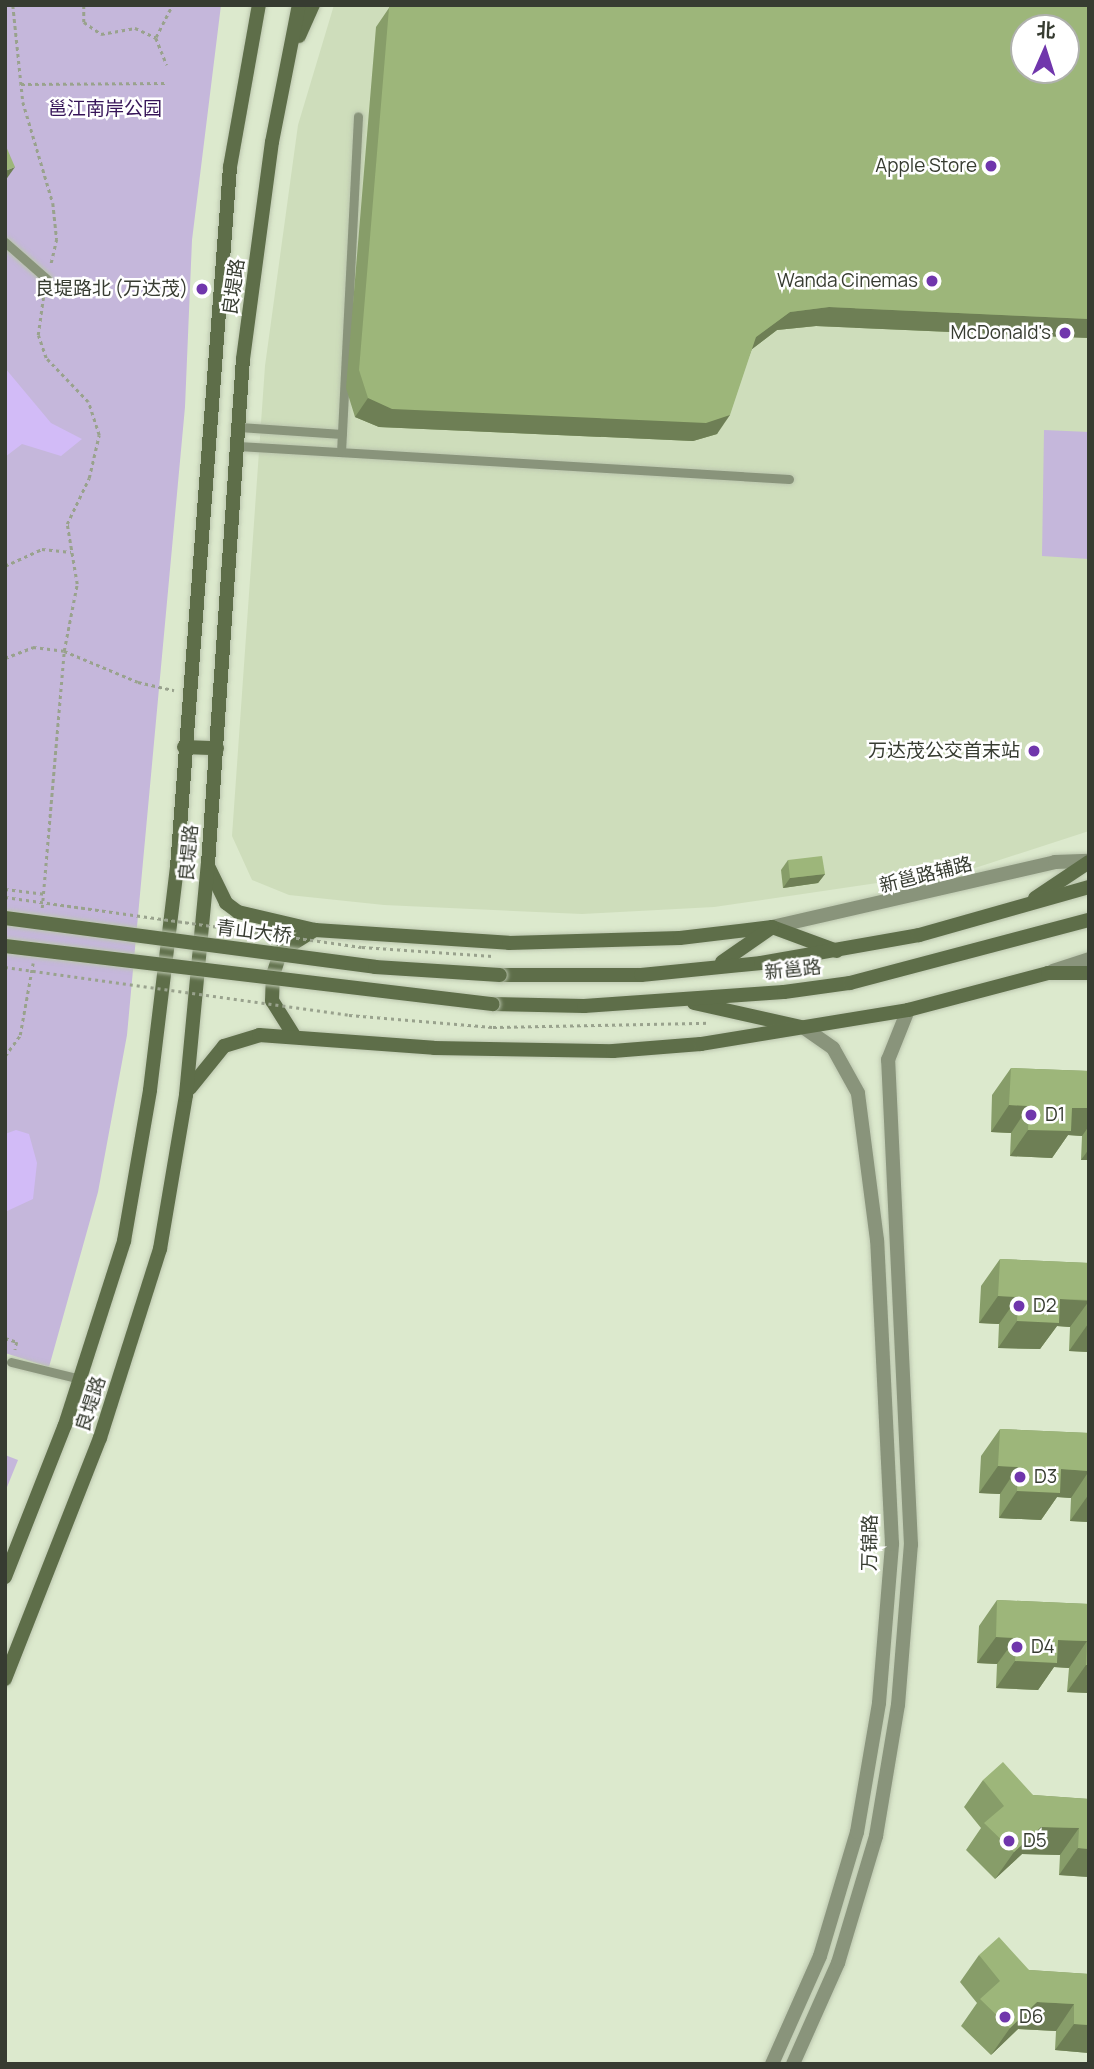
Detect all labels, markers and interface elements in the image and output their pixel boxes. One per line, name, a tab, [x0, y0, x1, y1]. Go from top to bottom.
north arrow	[1010, 14, 1080, 84]
text: 北	[1036, 17, 1056, 44]
park label: 邕江南岸公园	[48, 98, 162, 120]
place label: Apple Store	[875, 155, 977, 177]
marker: Apple Store	[983, 158, 999, 174]
street label: 良堤路	[219, 257, 249, 317]
place label: Wanda Cinemas	[777, 270, 918, 292]
marker: Wanda Cinemas	[924, 273, 940, 289]
place label: 良堤路北 (万达茂)	[35, 278, 188, 300]
marker: 良堤路北 (万达茂)	[194, 281, 210, 297]
place label: McDonald's	[950, 322, 1051, 344]
marker: McDonald's	[1057, 325, 1073, 341]
place label: 万达茂公交首末站	[868, 740, 1020, 762]
marker: 万达茂公交首末站	[1026, 743, 1042, 759]
street label: 良堤路	[175, 824, 203, 882]
street label: 新邕路辅路	[877, 852, 975, 898]
street label: 青山大桥	[215, 916, 293, 948]
street label: 新邕路	[763, 956, 823, 984]
place label: D1	[1045, 1104, 1065, 1126]
marker: D1	[1023, 1107, 1039, 1123]
place label: D2	[1033, 1295, 1057, 1317]
marker: D2	[1011, 1298, 1027, 1314]
street label: 良堤路	[71, 1373, 111, 1435]
place label: D3	[1034, 1466, 1057, 1488]
marker: D3	[1012, 1469, 1028, 1485]
street label: 万锦路	[858, 1514, 882, 1572]
place label: D4	[1031, 1636, 1055, 1658]
marker: D4	[1009, 1639, 1025, 1655]
place label: D5	[1023, 1830, 1047, 1852]
marker: D5	[1001, 1833, 1017, 1849]
place label: D6	[1019, 2006, 1044, 2028]
marker: D6	[997, 2009, 1013, 2025]

